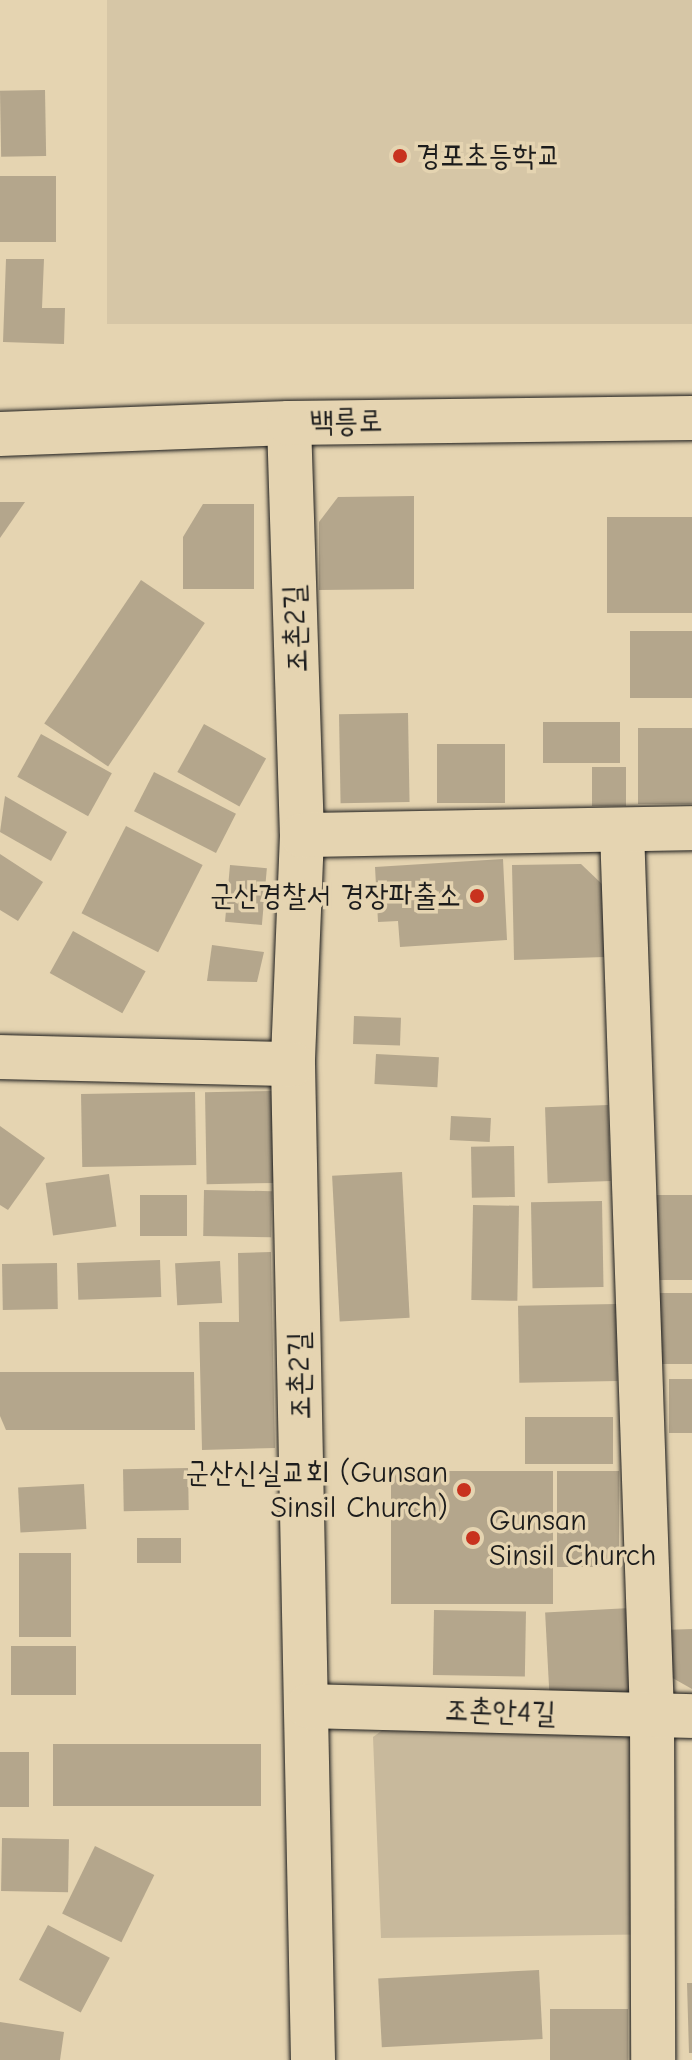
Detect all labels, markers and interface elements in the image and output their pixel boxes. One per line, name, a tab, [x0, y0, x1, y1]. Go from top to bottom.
place label: 경포초등학교	[416, 138, 561, 174]
marker: 경포초등학교	[391, 147, 409, 165]
street label: 백릉로	[309, 403, 383, 441]
street label: 조촌2길	[276, 584, 316, 674]
place label: 군산경찰서 경장파출소	[210, 878, 461, 914]
marker: 군산경찰서 경장파출소	[468, 887, 486, 905]
street label: 조촌2길	[281, 1332, 319, 1420]
place label: 군산신실교회 (Gunsan Sinsil Church)	[185, 1455, 448, 1526]
marker: 군산신실교회 (Gunsan Sinsil Church)	[455, 1481, 473, 1499]
place label: Gunsan Sinsil Church	[489, 1503, 656, 1574]
marker: Gunsan Sinsil Church	[464, 1529, 482, 1547]
street label: 조촌안4길	[444, 1692, 556, 1732]

